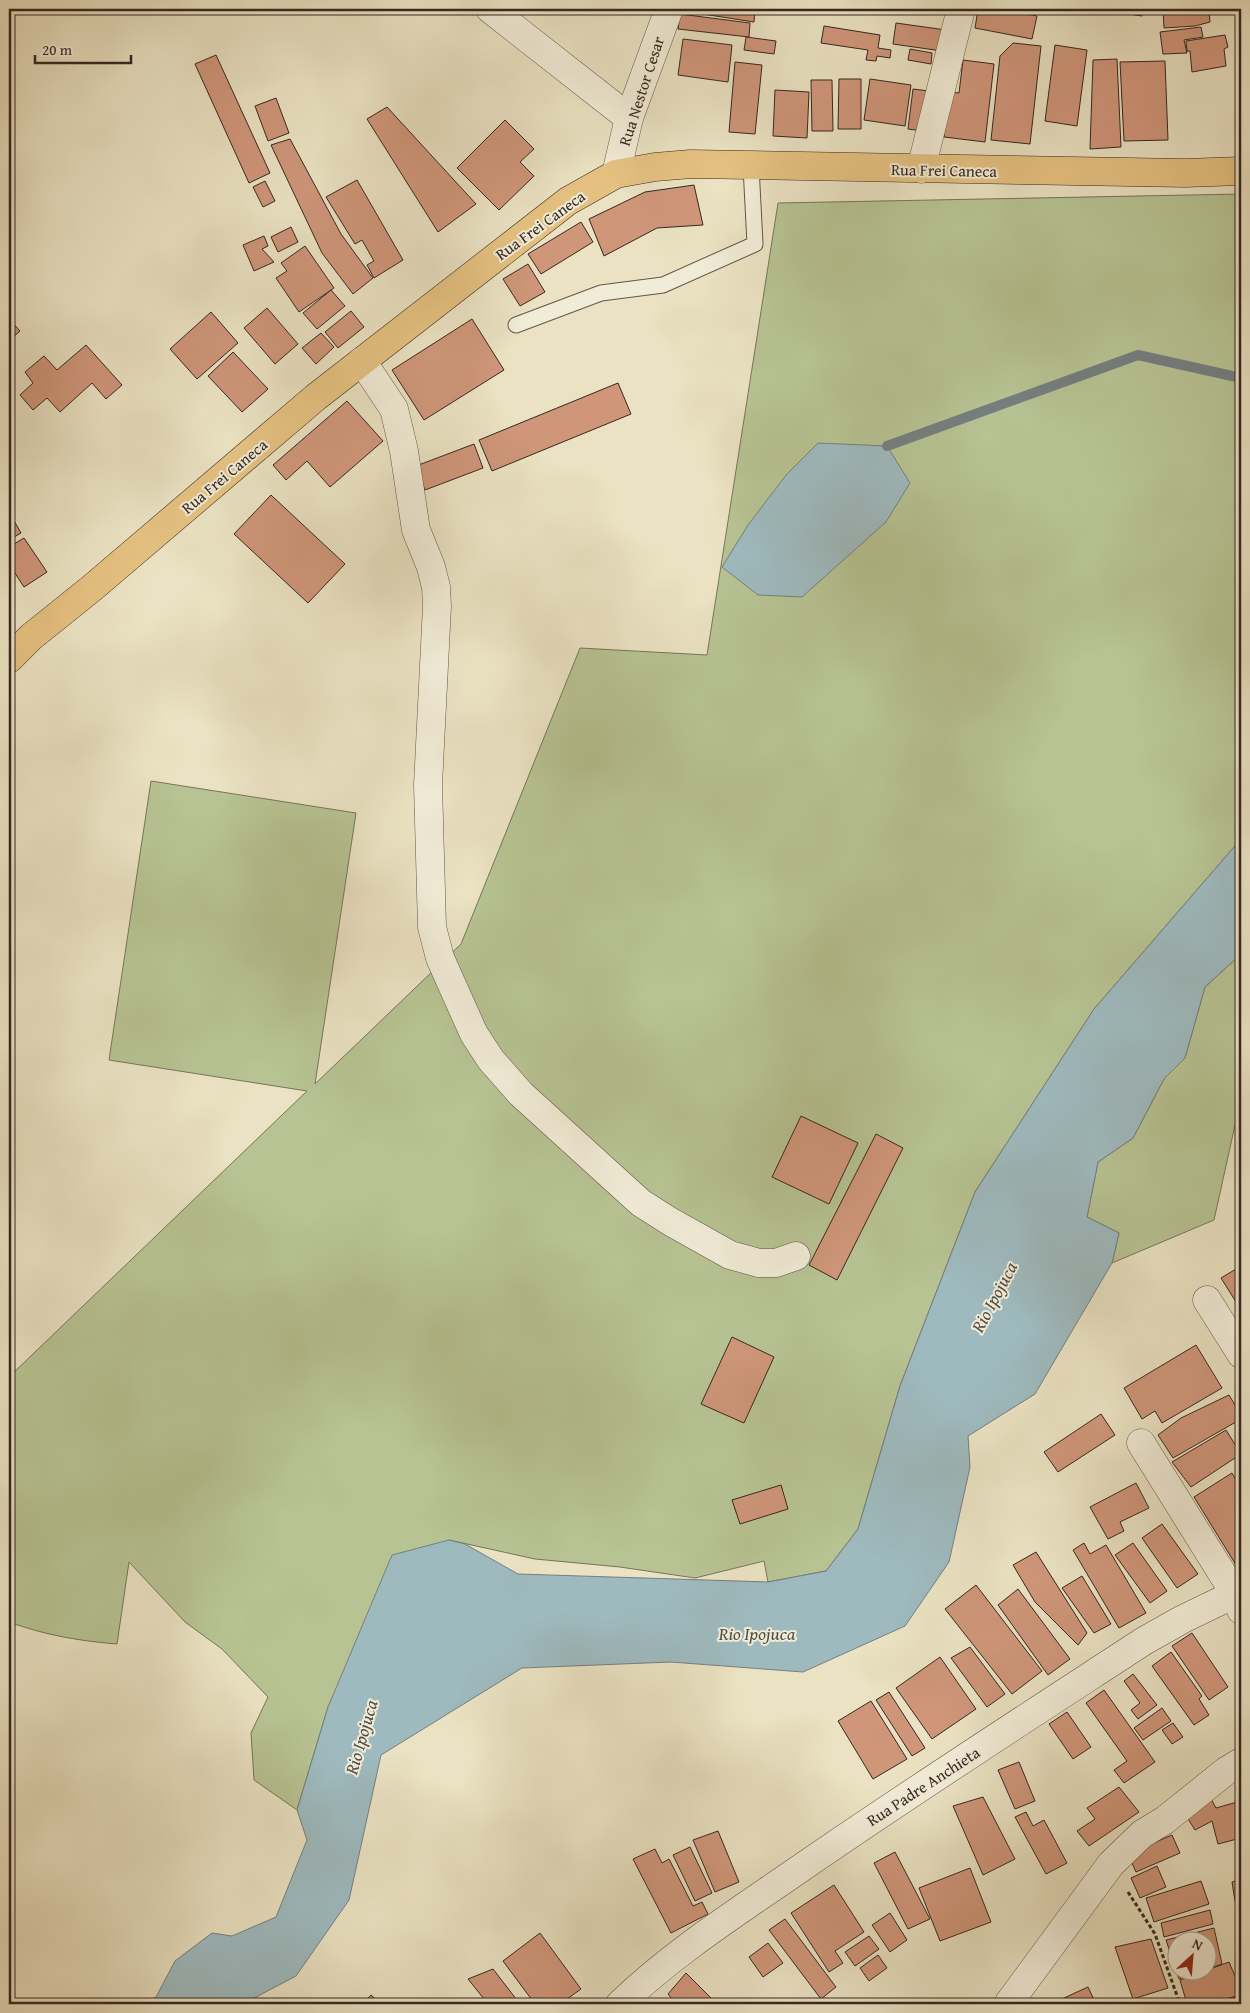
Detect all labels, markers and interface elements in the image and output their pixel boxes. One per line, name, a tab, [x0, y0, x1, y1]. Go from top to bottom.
scale bar	[35, 32, 131, 64]
street label: Rua Nestor Cesar	[612, 33, 670, 149]
text: 20 m	[42, 39, 73, 60]
street label: Rua Frei Caneca	[891, 157, 998, 183]
street label: Rua Frei Caneca	[490, 184, 590, 266]
street label: Rua Frei Caneca	[176, 432, 273, 519]
water label: Rio Ipojuca	[964, 1256, 1024, 1338]
water label: Rio Ipojuca	[718, 1620, 796, 1647]
water label: Rio Ipojuca	[337, 1696, 385, 1778]
street label: Rua Padre Anchieta	[862, 1740, 985, 1832]
north arrow	[1168, 1930, 1218, 1980]
text: N	[1189, 1933, 1207, 1956]

